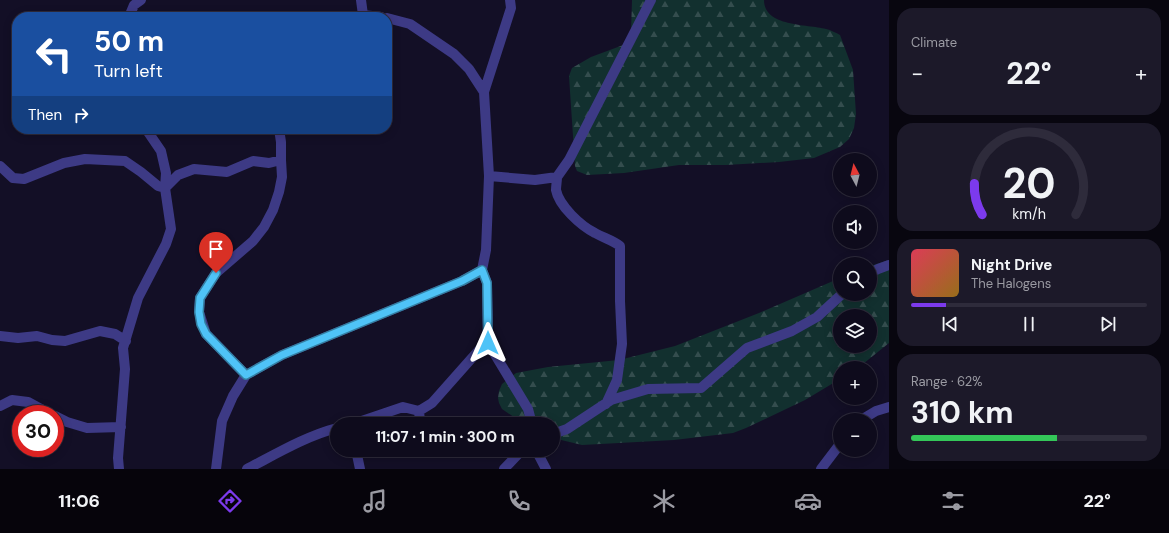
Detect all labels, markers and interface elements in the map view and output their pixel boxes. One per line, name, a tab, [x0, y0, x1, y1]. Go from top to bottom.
text: 50 m	[94, 23, 164, 60]
icon: left	[28, 28, 80, 80]
text: Climate	[911, 34, 957, 51]
text: 22°	[1006, 54, 1052, 93]
text: Turn left	[94, 59, 163, 83]
text: −	[911, 59, 923, 88]
text: +	[1135, 59, 1147, 88]
icon: right	[70, 104, 92, 126]
text: Then	[28, 105, 62, 125]
north arrow	[833, 153, 877, 197]
map controls	[833, 153, 877, 457]
text: 20	[1002, 157, 1056, 211]
text: km/h	[1012, 204, 1046, 222]
button: sound	[833, 205, 877, 249]
pin	[199, 232, 233, 273]
icon: arrive	[205, 238, 227, 260]
text: Night Drive	[971, 255, 1052, 275]
button: search	[833, 257, 877, 301]
text: The Halogens	[971, 275, 1051, 292]
button: layers	[833, 309, 877, 353]
icon: previous	[939, 313, 961, 335]
icon: pause	[1018, 313, 1040, 335]
icon: next	[1097, 313, 1119, 335]
position arrow	[467, 322, 509, 364]
button: +	[833, 361, 877, 405]
text: Range · 62%	[911, 373, 982, 390]
text: 310 km	[911, 393, 1014, 432]
speed limit sign: 30	[12, 405, 64, 457]
button: −	[833, 413, 877, 457]
text: 11:07 · 1 min · 300 m	[375, 427, 515, 447]
icon: directions	[216, 487, 244, 515]
icon: music	[361, 487, 389, 515]
icon: phone	[505, 487, 533, 515]
icon: climate	[650, 487, 678, 515]
icon: car	[794, 487, 822, 515]
icon: filters	[939, 487, 967, 515]
text: 11:06	[58, 489, 100, 513]
text: 22°	[1083, 489, 1111, 513]

